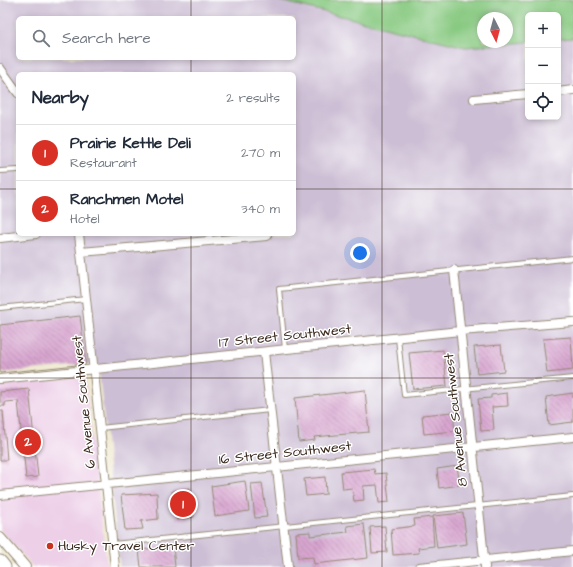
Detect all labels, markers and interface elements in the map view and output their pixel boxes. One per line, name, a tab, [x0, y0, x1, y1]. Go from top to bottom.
north arrow	[477, 12, 513, 48]
map controls	[525, 12, 561, 120]
button: +	[525, 12, 561, 48]
search box	[16, 16, 296, 60]
icon: search	[30, 27, 52, 49]
text: Search here	[62, 28, 151, 49]
button: −	[525, 48, 561, 84]
button: locate	[525, 84, 561, 120]
text: Nearby	[32, 86, 89, 110]
text: 2 results	[226, 89, 280, 107]
text: Prairie Kettle Deli	[70, 133, 191, 154]
text: 1	[44, 144, 46, 162]
text: 270 m	[241, 144, 280, 162]
text: Restaurant	[70, 154, 137, 172]
text: Ranchmen Motel	[70, 189, 183, 210]
text: 2	[41, 200, 49, 218]
text: 340 m	[241, 200, 280, 218]
text: Hotel	[70, 210, 100, 228]
your location	[350, 243, 370, 263]
street label: 17 Street Southwest	[218, 319, 352, 353]
street label: 6 Avenue Southwest	[67, 334, 101, 469]
street label: 8 Avenue Southwest	[439, 352, 473, 488]
pin: 2	[15, 427, 41, 457]
street label: 16 Street Southwest	[218, 436, 353, 470]
pin: 1	[170, 489, 196, 519]
place label: Husky Travel Center	[58, 536, 194, 556]
marker: Husky Travel Center	[45, 541, 55, 551]

